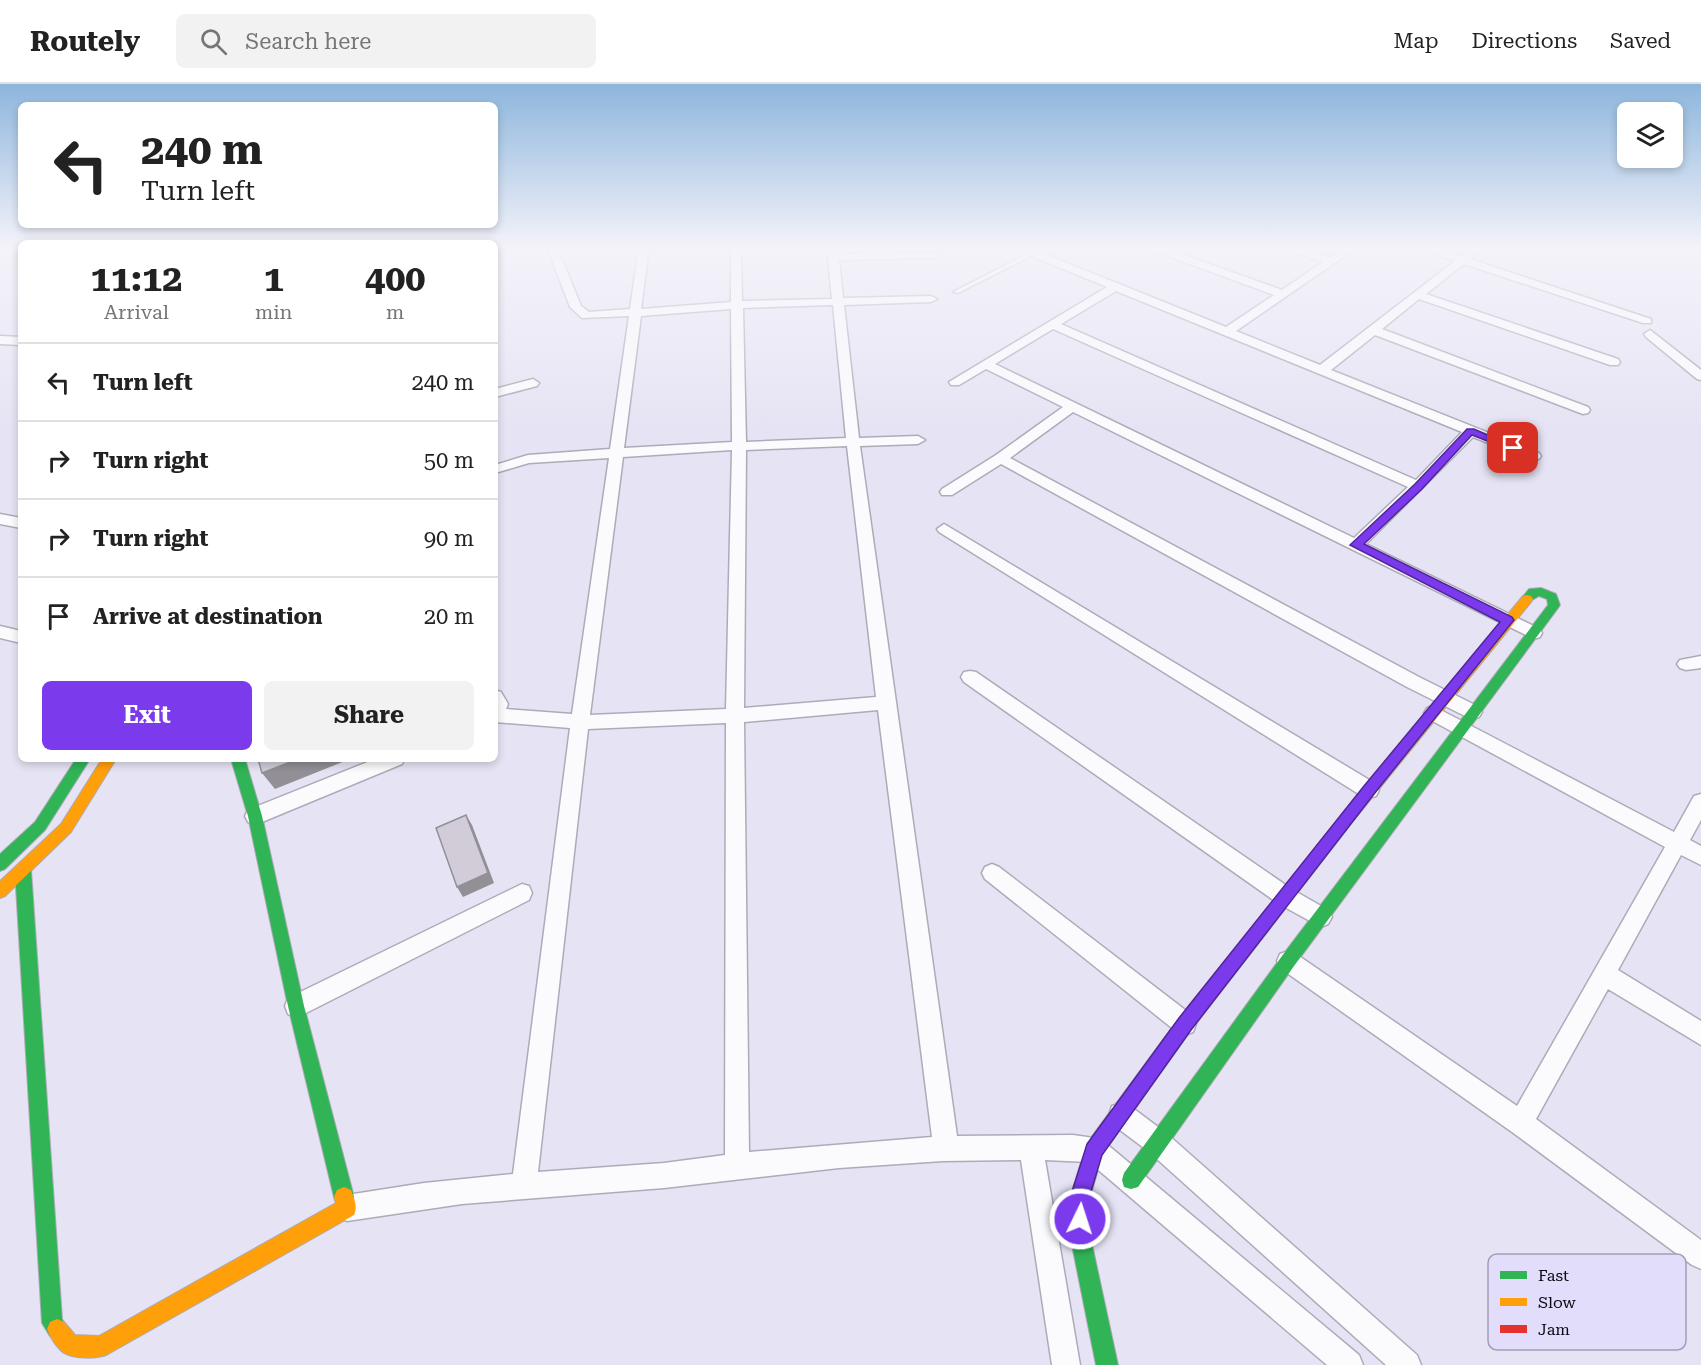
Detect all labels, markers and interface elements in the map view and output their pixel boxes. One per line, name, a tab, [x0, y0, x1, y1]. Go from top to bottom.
search box	[176, 14, 596, 68]
text: Routely	[30, 25, 140, 58]
icon: search	[197, 25, 230, 58]
text: Search here	[245, 29, 371, 54]
text: Map	[1394, 29, 1438, 53]
text: Directions	[1471, 29, 1577, 53]
text: Saved	[1610, 29, 1671, 53]
map controls	[1617, 102, 1683, 168]
button: layers	[1617, 102, 1683, 168]
text: 240 m	[141, 125, 263, 174]
icon: left	[42, 126, 120, 204]
text: Turn left	[141, 175, 255, 207]
text: 11:12	[91, 258, 182, 300]
text: 1	[264, 258, 284, 300]
text: 400	[365, 258, 425, 300]
text: Arrival	[104, 300, 169, 324]
text: min	[255, 300, 292, 324]
text: m	[386, 300, 404, 324]
icon: left	[42, 366, 75, 399]
text: Turn left	[93, 370, 193, 395]
text: 240 m	[411, 370, 474, 395]
pin	[1487, 422, 1538, 473]
icon: arrive	[1496, 431, 1529, 464]
icon: right	[42, 444, 75, 477]
text: Turn right	[93, 448, 208, 473]
text: 50 m	[424, 448, 474, 473]
icon: right	[42, 522, 75, 555]
text: Turn right	[93, 526, 208, 551]
text: 90 m	[424, 526, 474, 551]
icon: arrive	[42, 600, 75, 633]
text: Arrive at destination	[93, 604, 322, 629]
text: 20 m	[424, 604, 474, 629]
button: Exit	[42, 681, 252, 750]
button: Share	[264, 681, 474, 750]
position arrow	[1048, 1187, 1112, 1251]
legend	[1488, 1254, 1686, 1350]
text: Fast	[1538, 1266, 1569, 1285]
text: Slow	[1538, 1293, 1576, 1312]
text: Jam	[1538, 1320, 1570, 1339]

